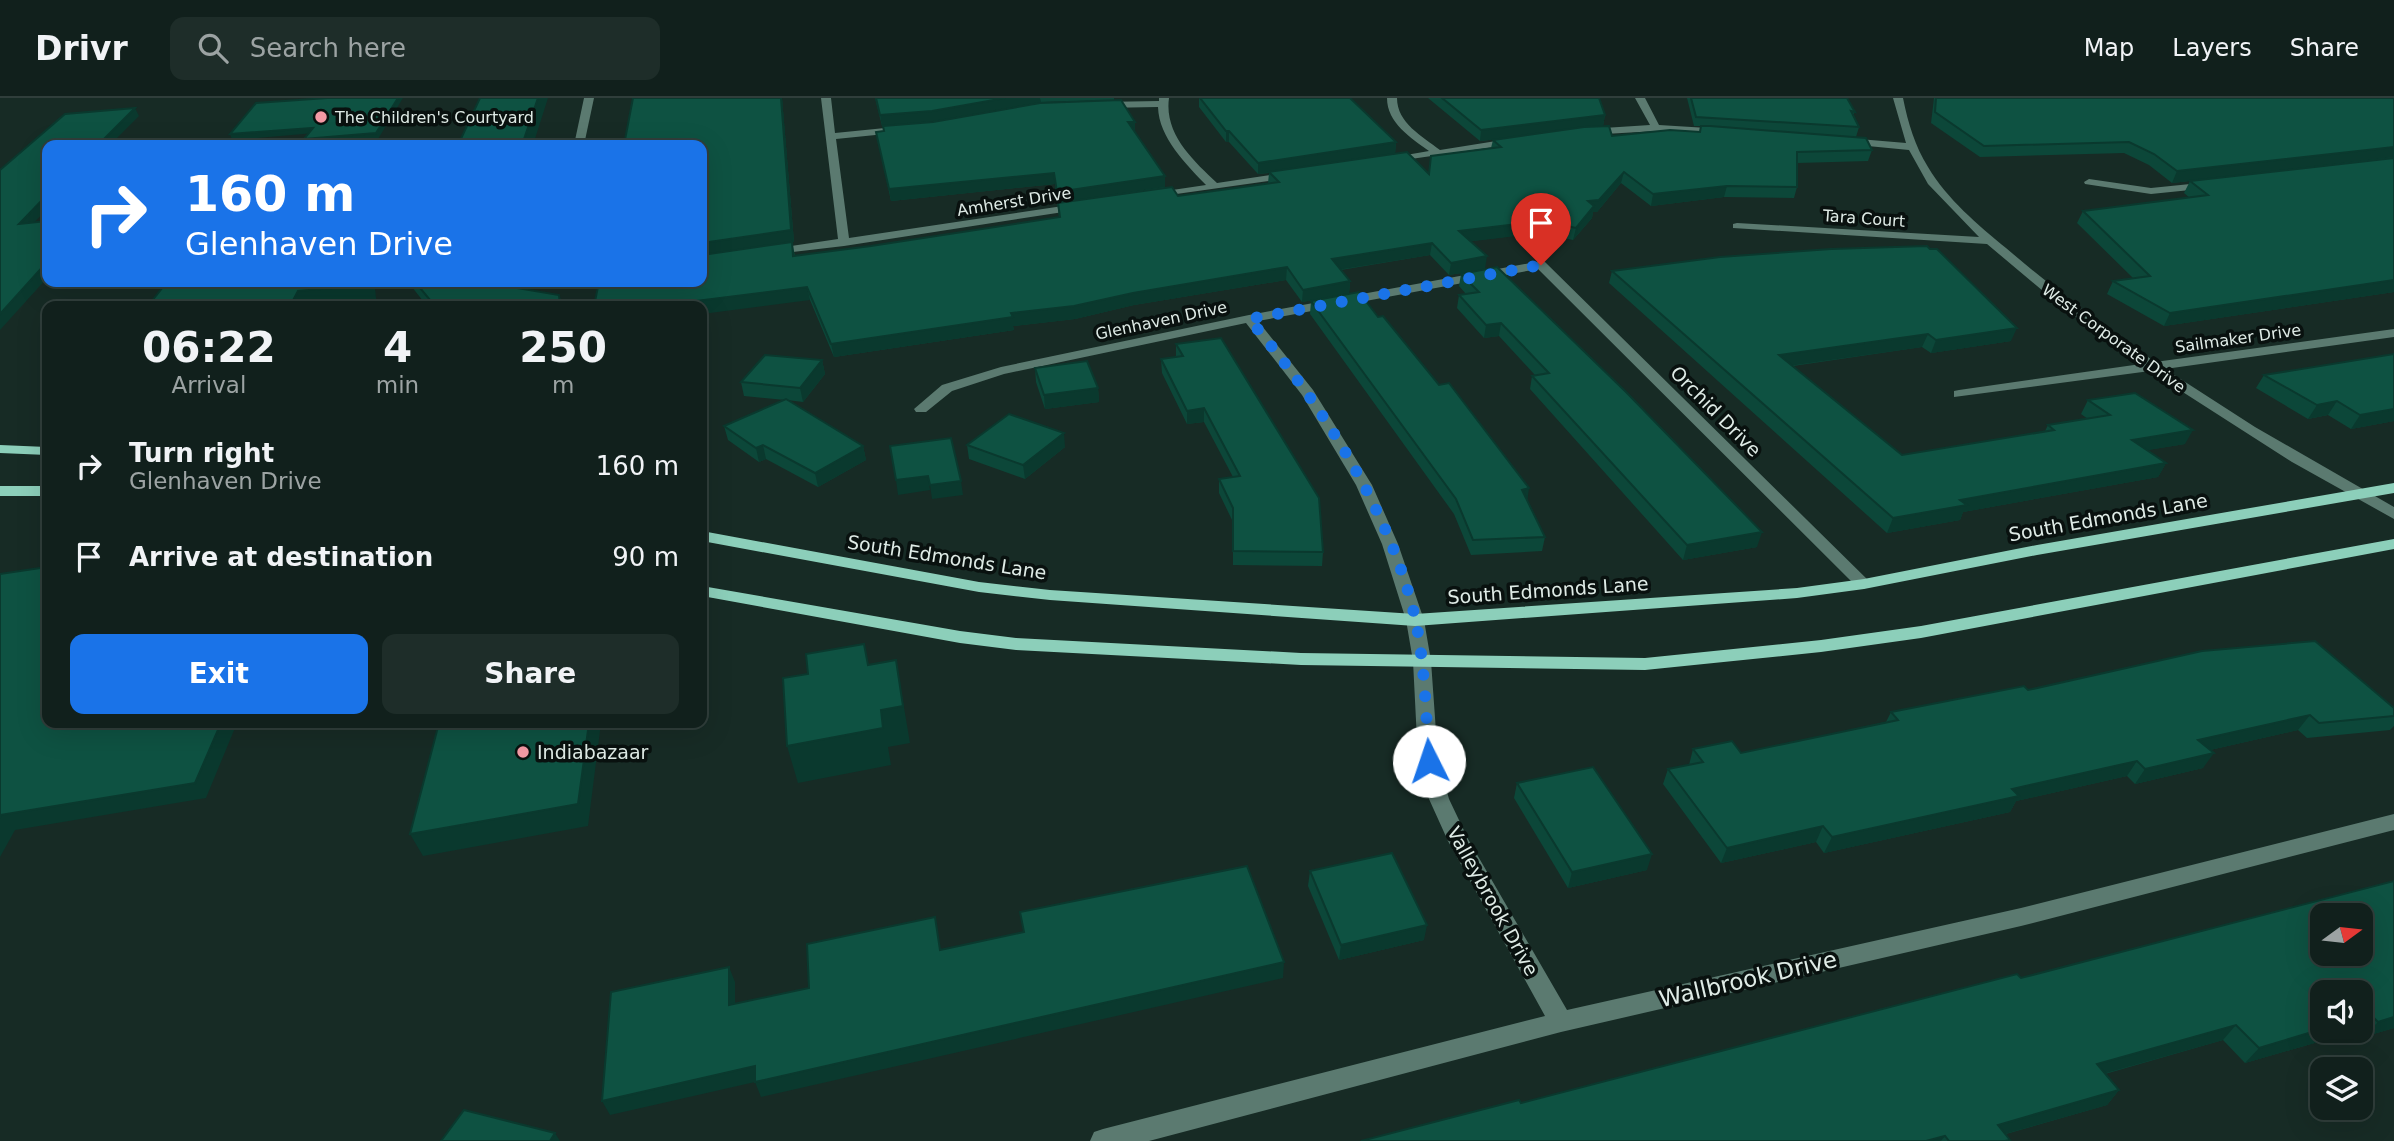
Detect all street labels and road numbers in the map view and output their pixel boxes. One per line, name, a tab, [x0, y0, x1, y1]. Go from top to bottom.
street label: Amherst Drive	[956, 183, 1073, 220]
street label: Tara Court	[1821, 206, 1906, 231]
street label: West Corporate Drive	[2038, 280, 2189, 397]
street label: Glenhaven Drive	[1094, 297, 1229, 344]
street label: Sailmaker Drive	[2174, 320, 2302, 357]
street label: Orchid Drive	[1666, 361, 1766, 461]
street label: South Edmonds Lane	[2007, 489, 2209, 545]
street label: South Edmonds Lane	[846, 530, 1048, 584]
street label: South Edmonds Lane	[1447, 572, 1649, 608]
street label: Valleybrook Drive	[1443, 823, 1543, 979]
street label: Wallbrook Drive	[1657, 946, 1839, 1012]

